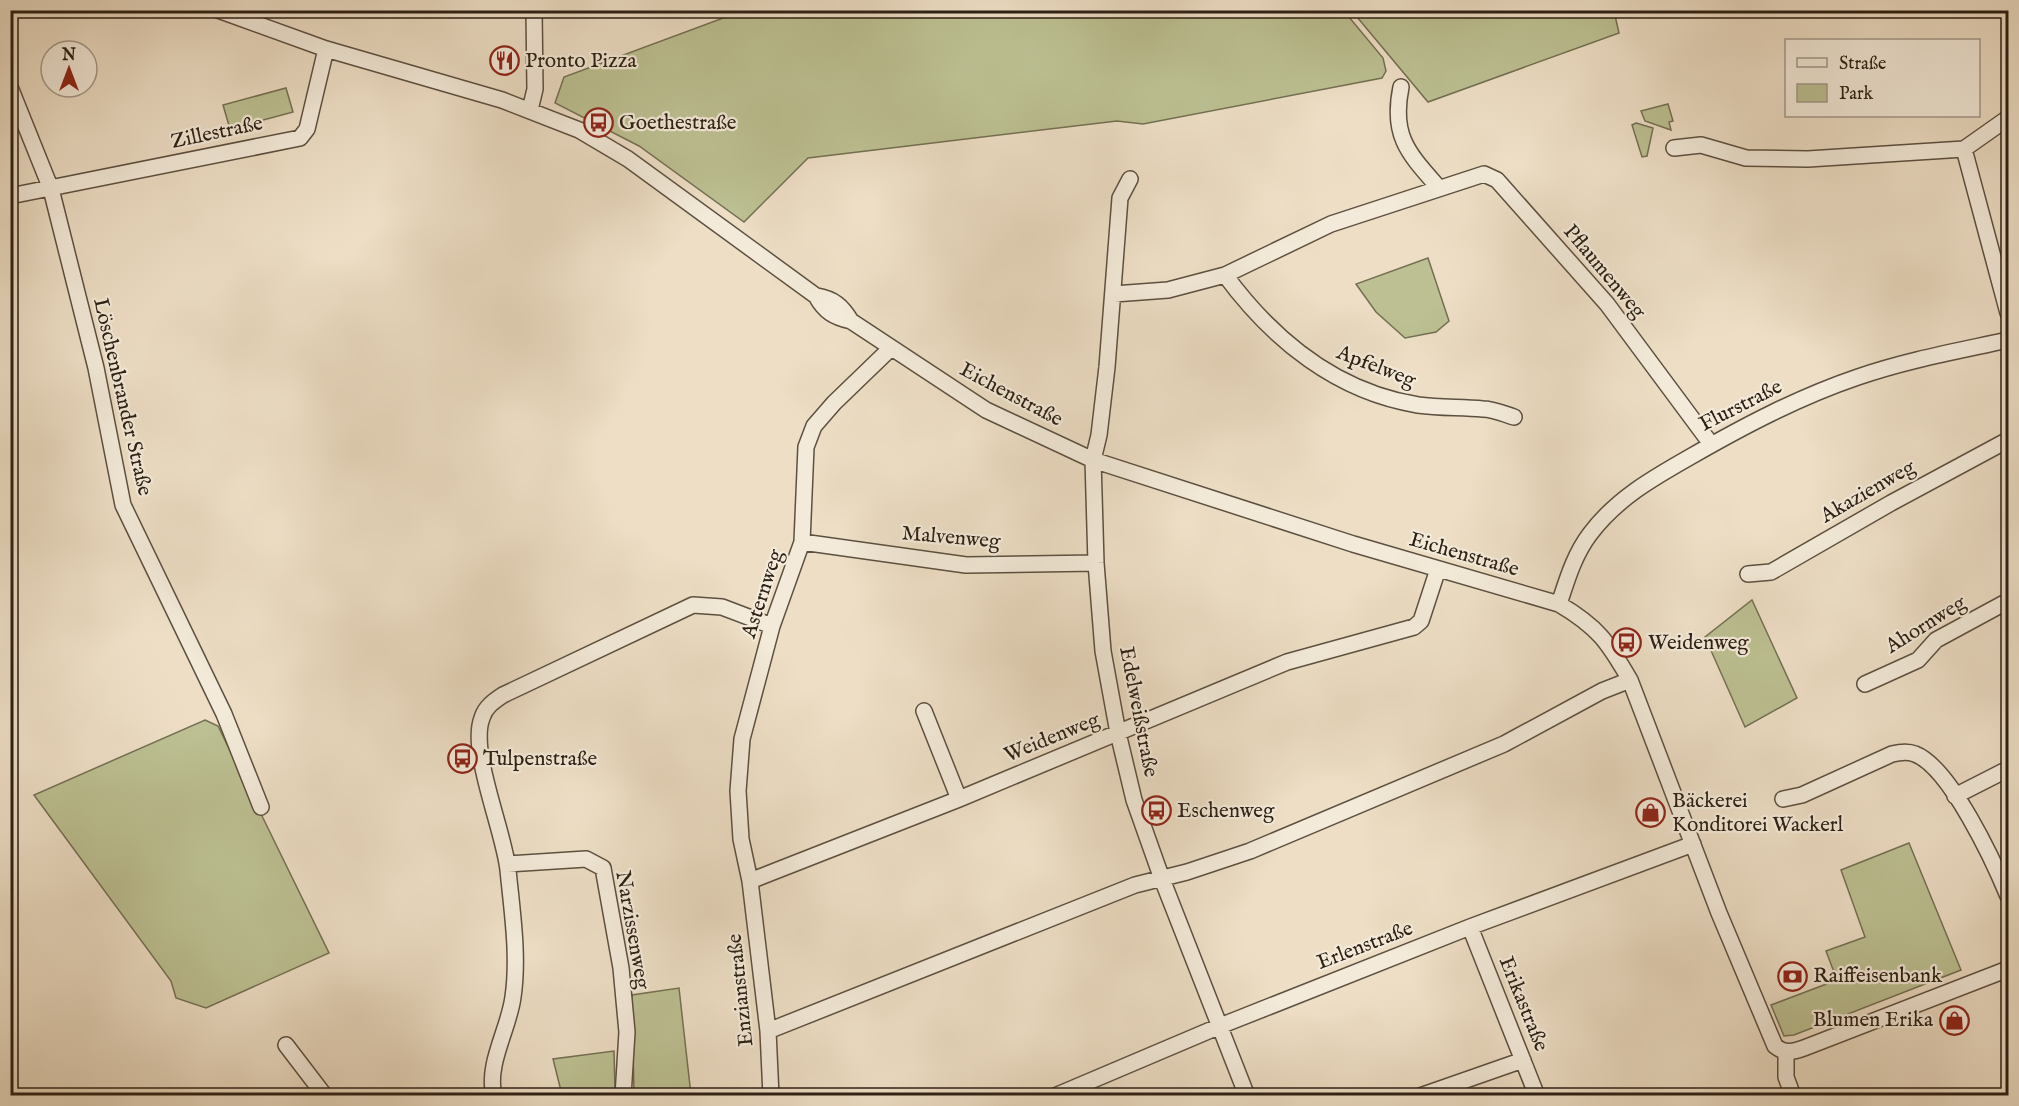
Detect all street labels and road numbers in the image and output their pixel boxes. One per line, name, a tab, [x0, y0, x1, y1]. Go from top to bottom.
street label: Zillestraße	[169, 110, 266, 156]
street label: Pflaumenweg	[1557, 219, 1652, 325]
street label: Löschenbrander Straße	[86, 295, 158, 499]
street label: Apfelweg	[1332, 339, 1420, 395]
street label: Eichenstraße	[955, 357, 1067, 434]
street label: Flurstraße	[1695, 374, 1787, 438]
street label: Akazienweg	[1815, 454, 1921, 530]
street label: Malvenweg	[901, 520, 1002, 556]
street label: Eichenstraße	[1406, 526, 1522, 584]
street label: Asternweg	[736, 546, 790, 643]
street label: Ahornweg	[1880, 589, 1972, 661]
street label: Edelweißstraße	[1112, 644, 1164, 780]
street label: Weidenweg	[1000, 706, 1104, 769]
street label: Narzissenweg	[608, 869, 656, 992]
street label: Erlenstraße	[1313, 915, 1417, 977]
street label: Enzianstraße	[722, 932, 760, 1048]
street label: Erikastraße	[1492, 953, 1554, 1056]

